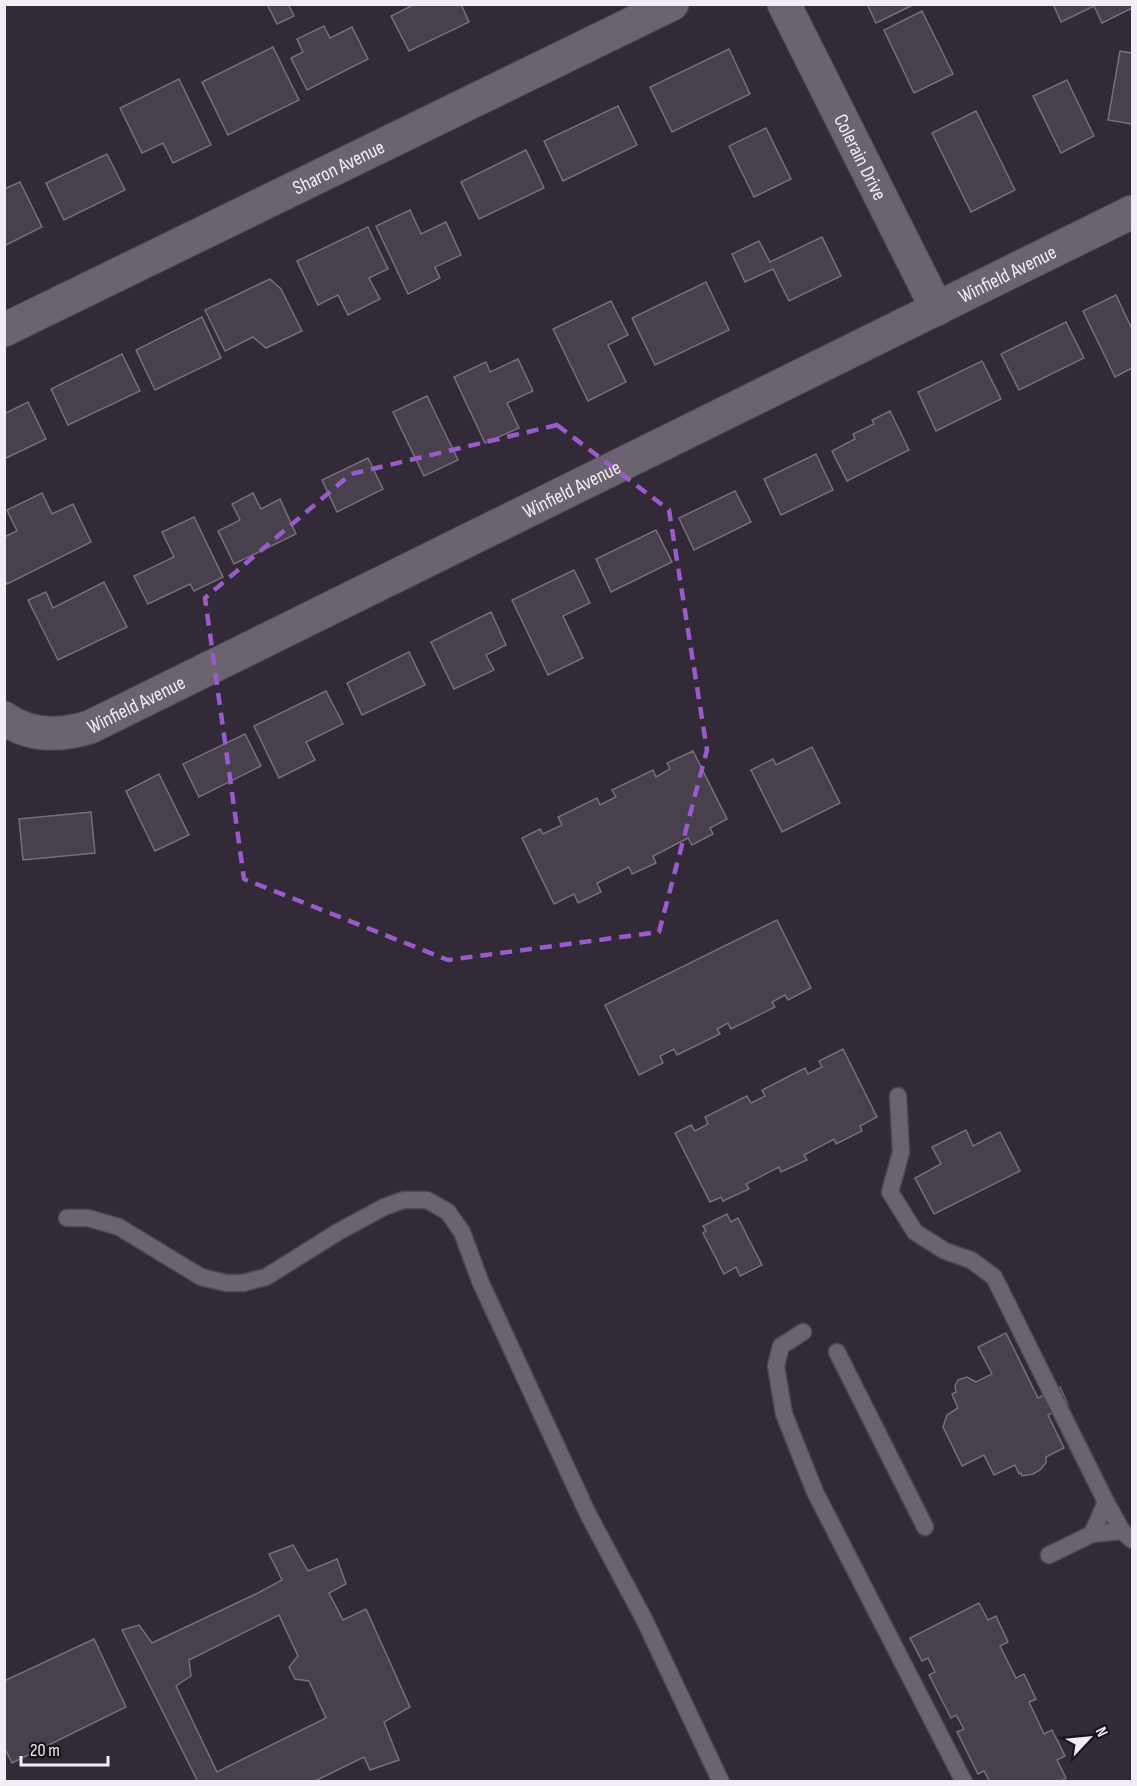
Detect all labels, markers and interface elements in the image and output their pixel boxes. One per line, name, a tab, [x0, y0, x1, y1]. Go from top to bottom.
street label: Colerain Drive	[828, 110, 891, 204]
street label: Sharon Avenue	[289, 135, 389, 200]
street label: Winfield Avenue	[955, 240, 1061, 309]
street label: Winfield Avenue	[519, 456, 625, 524]
street label: Winfield Avenue	[83, 671, 189, 740]
north arrow	[1059, 1708, 1119, 1768]
text: N	[1091, 1724, 1112, 1740]
scale bar	[21, 1729, 108, 1767]
text: 20 m	[30, 1740, 60, 1761]

